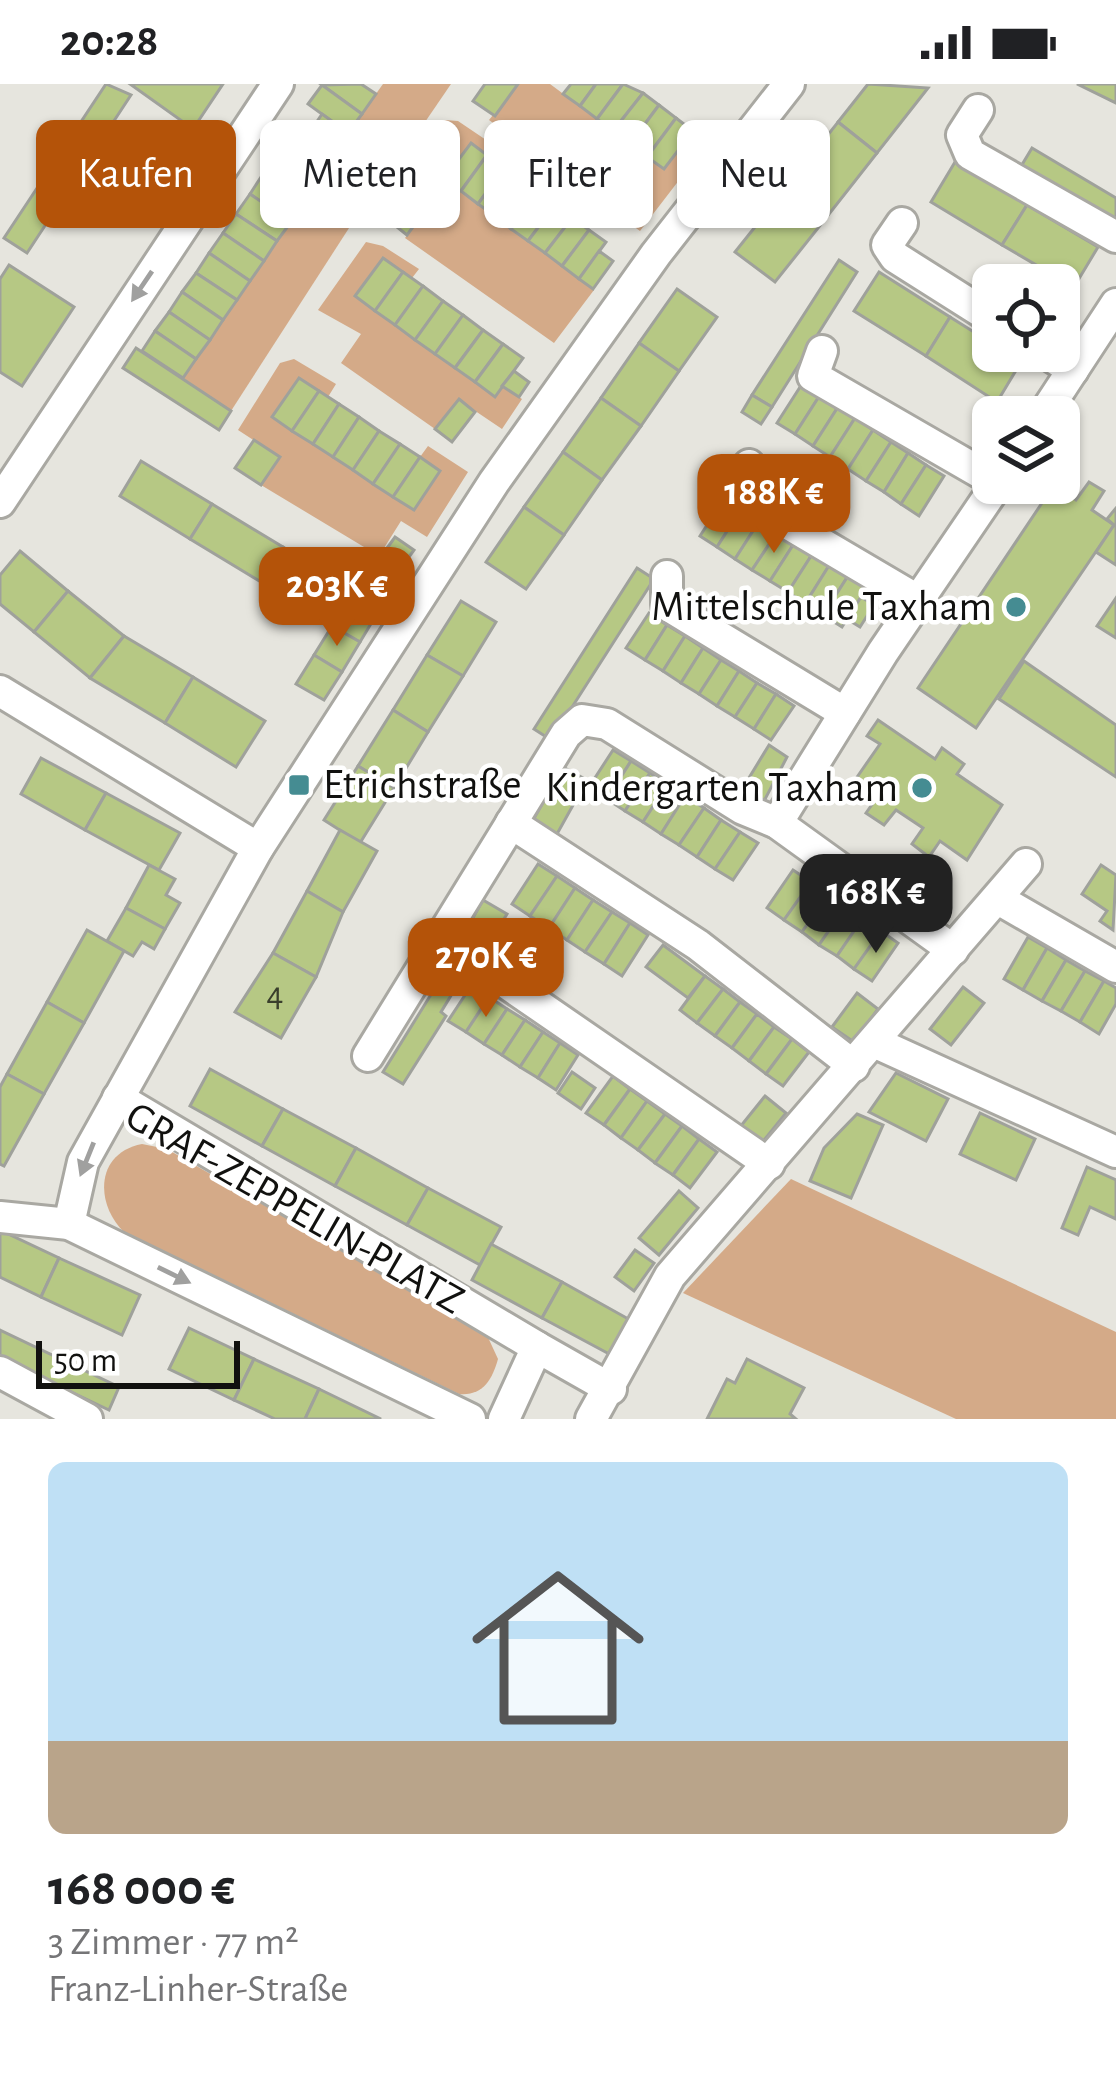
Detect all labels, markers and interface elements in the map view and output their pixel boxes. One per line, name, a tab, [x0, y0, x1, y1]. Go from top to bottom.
text: 20:28	[60, 19, 158, 64]
chip: Kaufen	[36, 120, 236, 228]
chip: Mieten	[260, 120, 460, 228]
chip: Filter	[484, 120, 653, 228]
chip: Neu	[677, 120, 830, 228]
map controls	[972, 264, 1080, 504]
button: locate	[972, 264, 1080, 372]
one-way arrow	[131, 269, 154, 302]
button: layers	[972, 396, 1080, 504]
pin: 188K €	[676, 454, 872, 556]
text: 188K €	[724, 473, 824, 512]
pin: 203K €	[239, 547, 435, 649]
text: 203K €	[286, 566, 388, 605]
place label: Mittelschule Taxham	[651, 586, 992, 628]
marker: Mittelschule Taxham	[1003, 594, 1029, 620]
place label: Etrichstraße	[323, 764, 522, 806]
place label: Kindergarten Taxham	[545, 767, 898, 809]
marker: Etrichstraße	[286, 772, 312, 798]
marker: Kindergarten Taxham	[909, 775, 935, 801]
pin: 168K €	[778, 854, 974, 956]
text: 168K €	[827, 873, 925, 912]
pin: 270K €	[388, 918, 584, 1020]
text: 270K €	[435, 937, 537, 976]
house number: 4	[266, 977, 284, 1013]
street label: GRAF-ZEPPELIN-PLATZ	[119, 1094, 471, 1322]
one-way arrow	[77, 1141, 96, 1177]
one-way arrow	[157, 1265, 191, 1285]
scale bar	[36, 1335, 240, 1388]
text: 50 m	[54, 1345, 117, 1378]
icon: home	[450, 1540, 666, 1756]
text: 168 000 €	[48, 1863, 235, 1914]
text: 3 Zimmer · 77 m²	[48, 1923, 299, 1962]
text: Franz-Linher-Straße	[48, 1970, 348, 2009]

